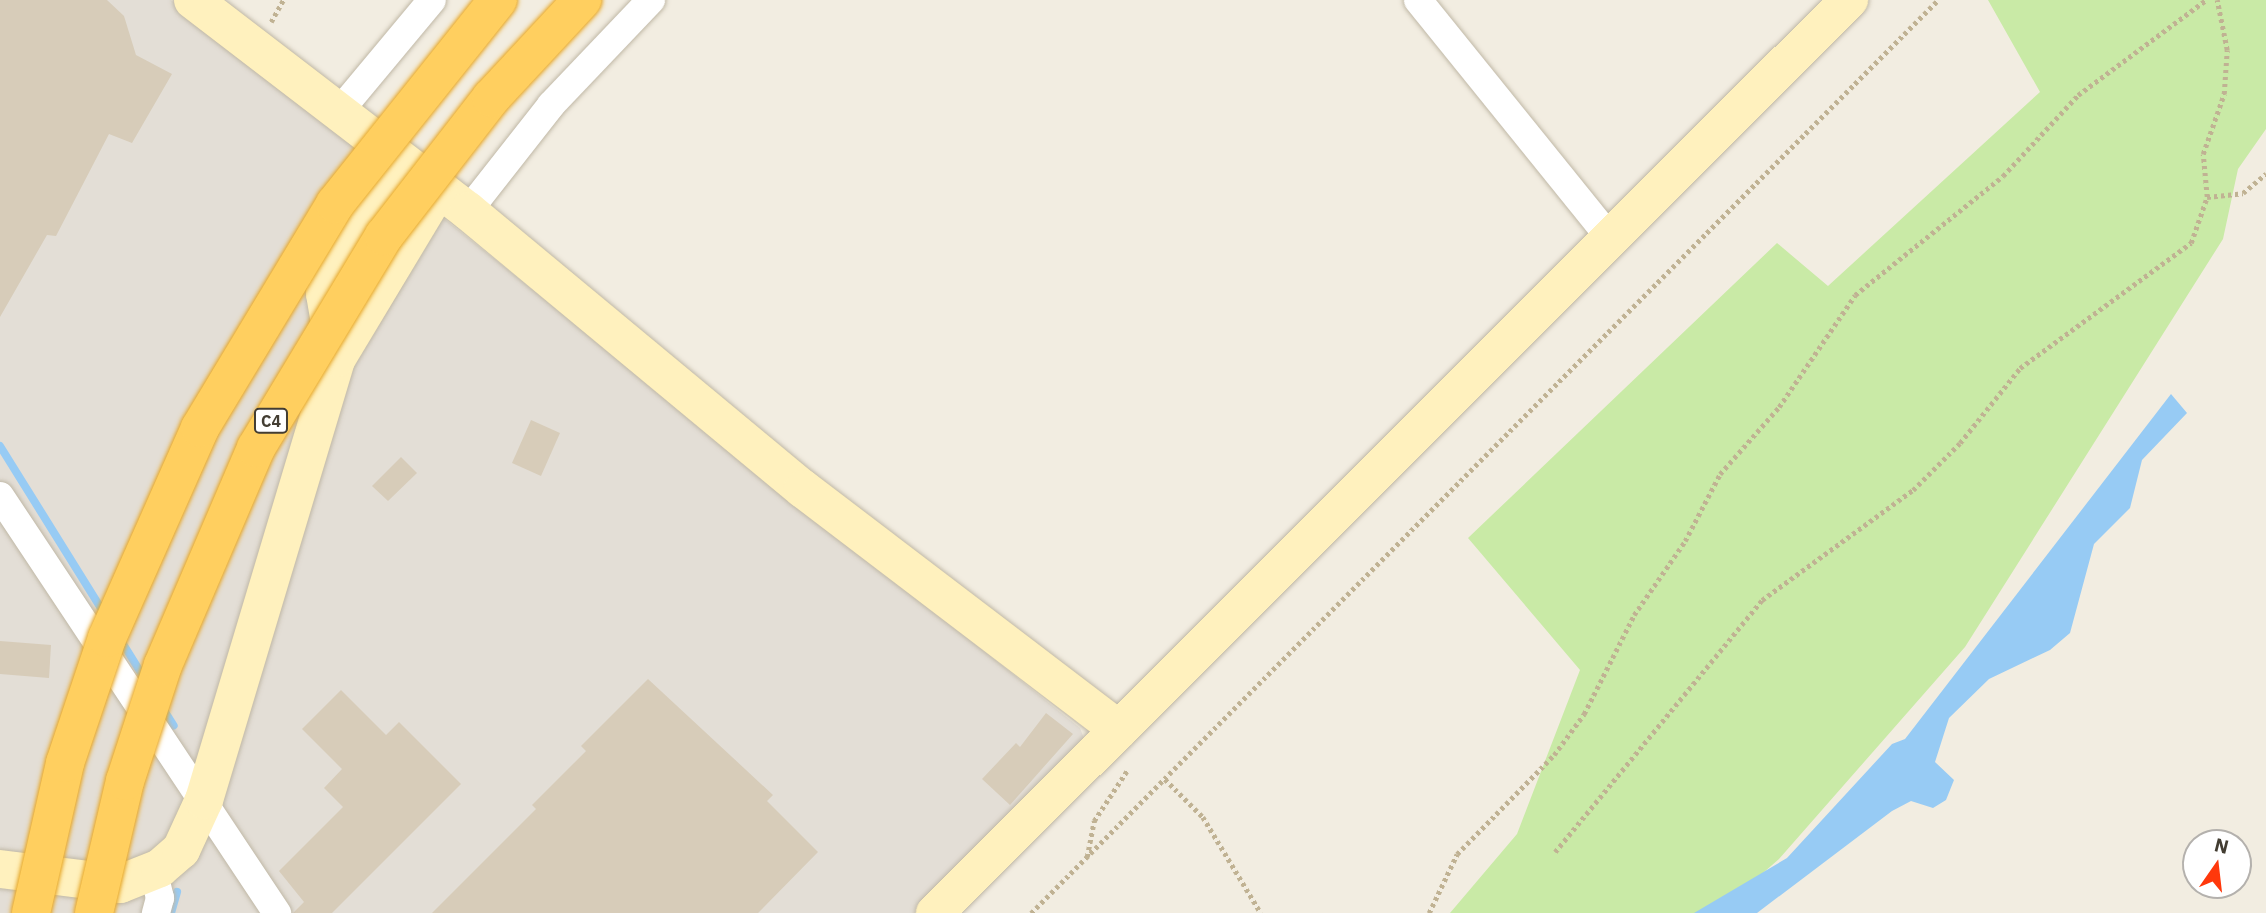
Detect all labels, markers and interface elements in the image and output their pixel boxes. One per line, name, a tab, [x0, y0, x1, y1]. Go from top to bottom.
road number: C4	[254, 408, 288, 434]
north arrow	[2182, 829, 2252, 899]
text: N	[2212, 832, 2231, 859]

